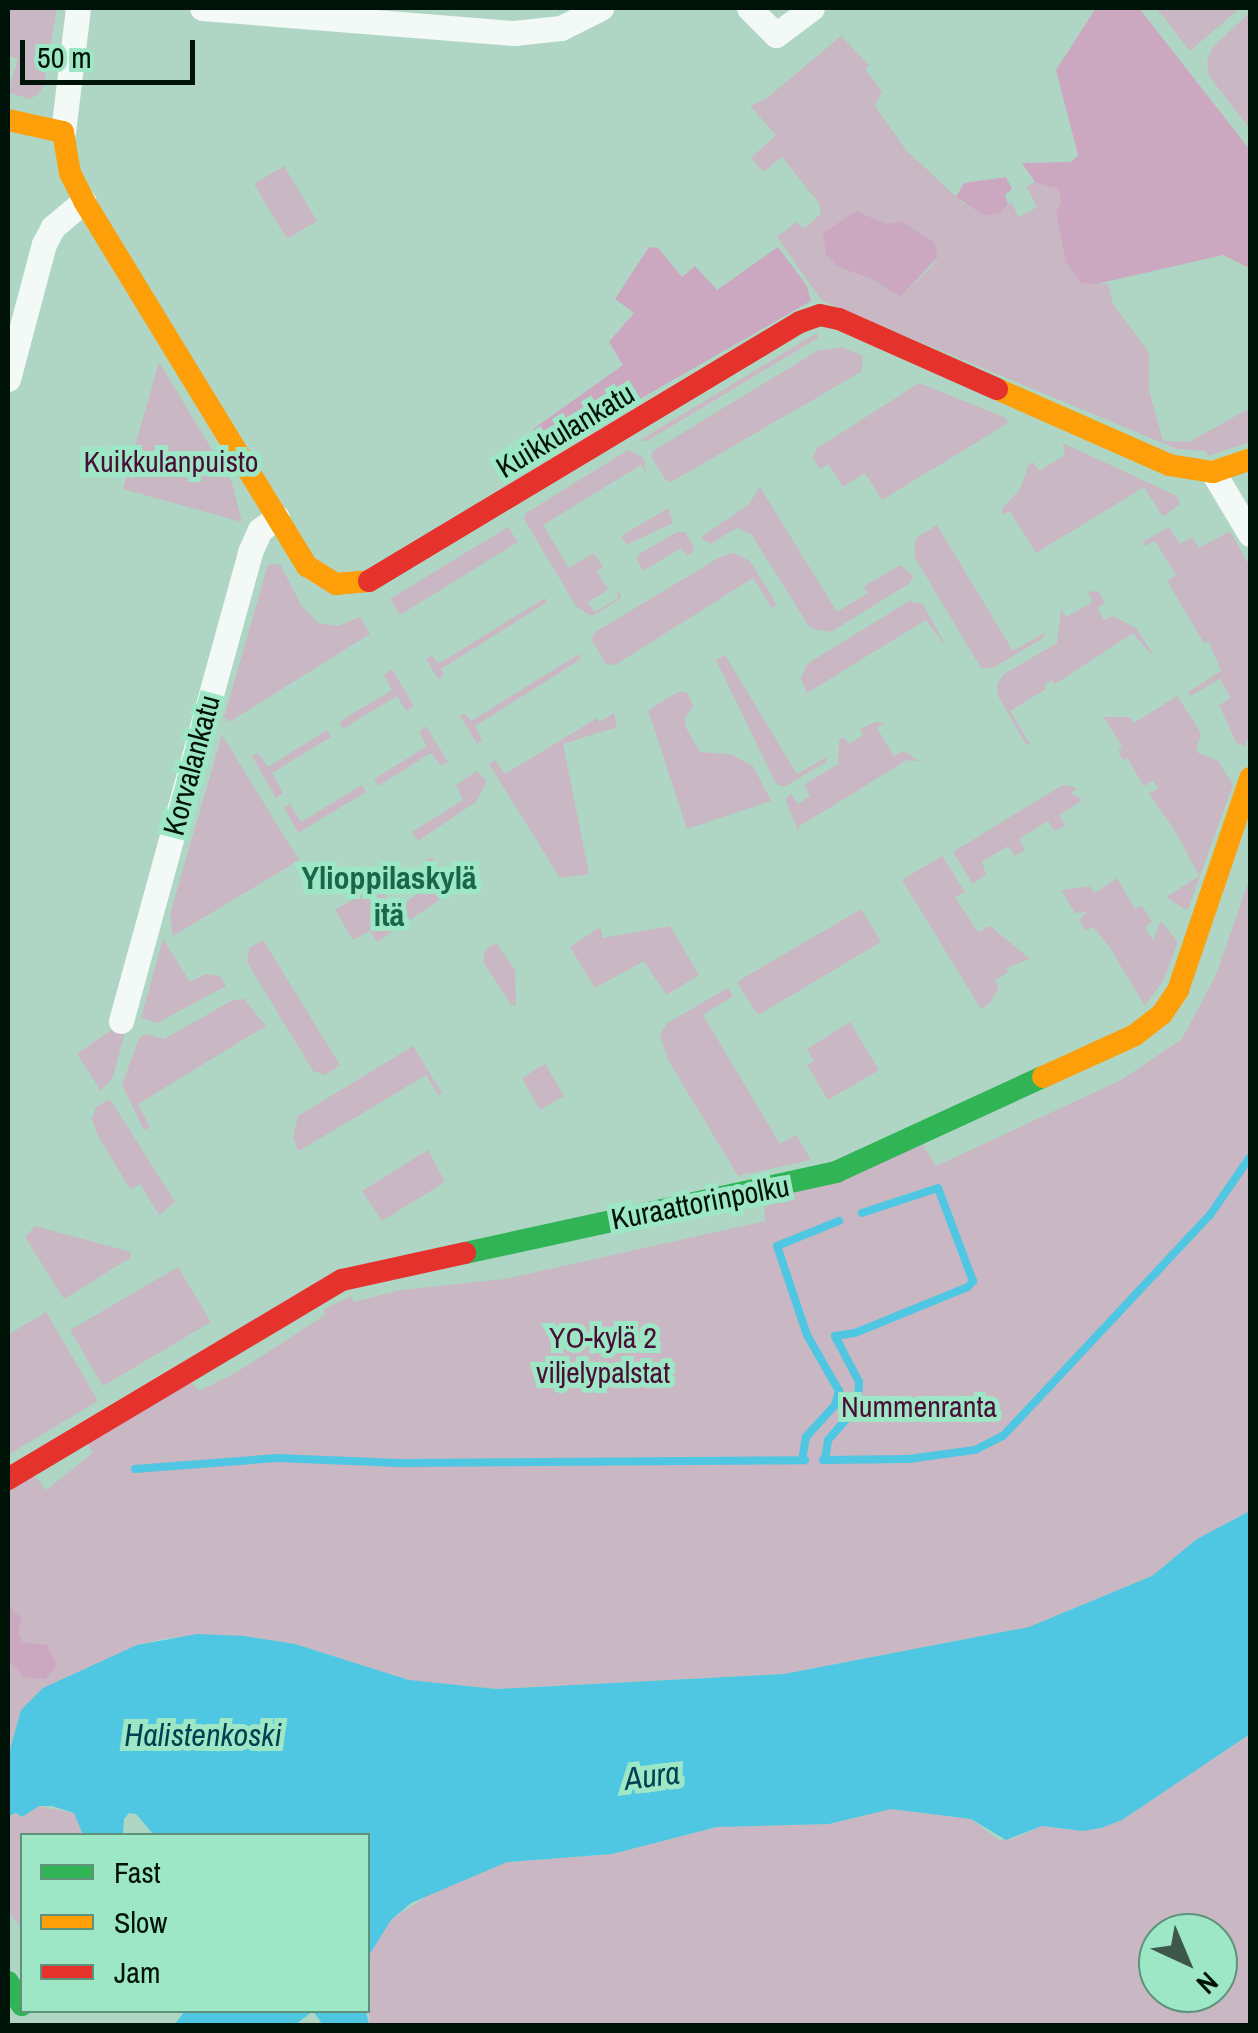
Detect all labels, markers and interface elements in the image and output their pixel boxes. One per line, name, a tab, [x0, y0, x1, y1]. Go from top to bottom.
scale bar	[25, 20, 200, 82]
text: 50 m	[37, 37, 92, 77]
street label: Kuikkulankatu	[490, 375, 640, 485]
park label: Kuikkulanpuisto	[83, 443, 259, 479]
street label: Korvalankatu	[155, 691, 227, 839]
district label: Ylioppilaskylä itä	[301, 860, 477, 935]
street label: Kuraattorinpolku	[608, 1167, 792, 1237]
park label: YO-kylä 2 viljelypalstat	[536, 1319, 670, 1390]
park label: Nummenranta	[841, 1388, 997, 1424]
water label: Halistenkoski	[124, 1716, 282, 1754]
water label: Aura	[622, 1754, 682, 1798]
legend	[20, 1833, 370, 2013]
text: Fast	[114, 1852, 161, 1892]
text: Slow	[114, 1902, 167, 1942]
north arrow	[1138, 1913, 1238, 2013]
text: Jam	[114, 1952, 160, 1992]
text: N	[1188, 1964, 1227, 2003]

